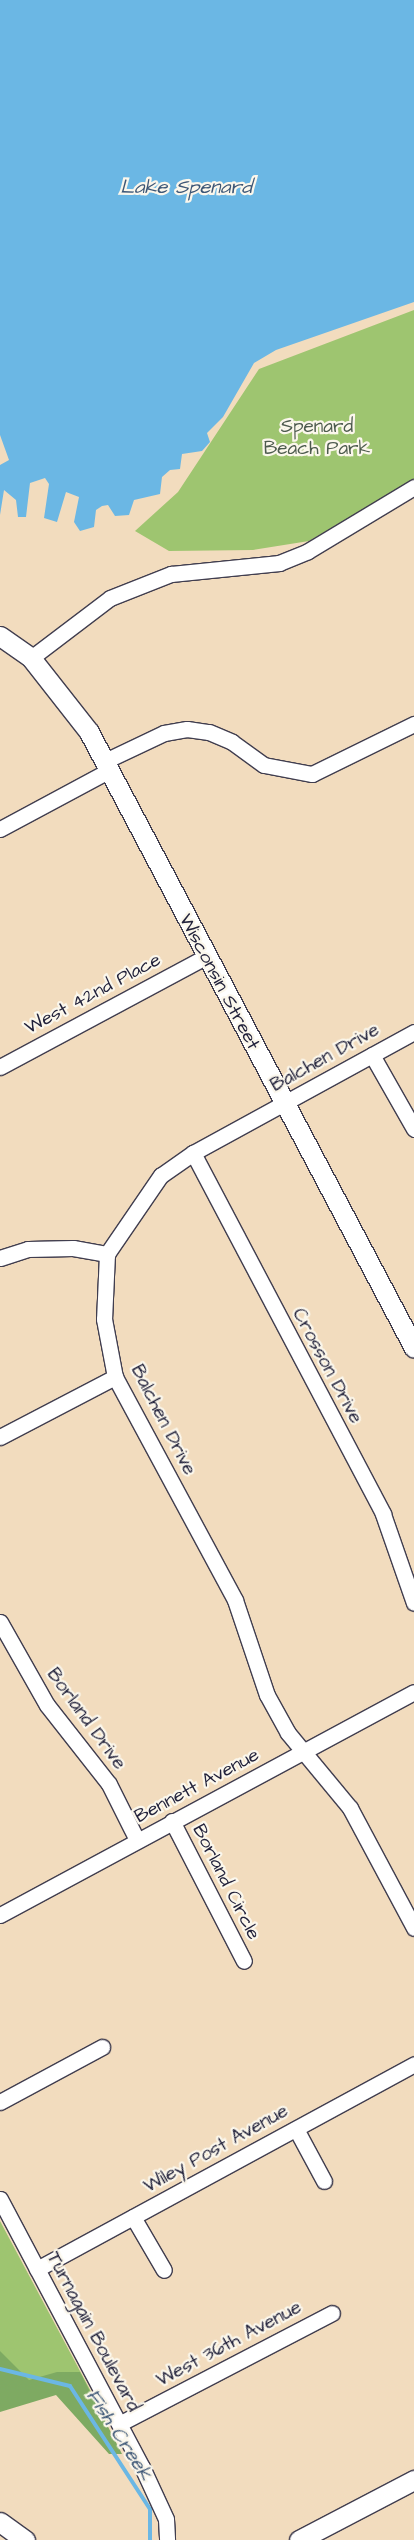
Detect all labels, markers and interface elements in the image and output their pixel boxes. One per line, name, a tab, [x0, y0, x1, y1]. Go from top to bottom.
water label: Lake Spenard	[120, 175, 252, 199]
park label: Spenard Beach Park	[264, 416, 370, 460]
street label: Wisconsin Street	[174, 910, 264, 1054]
street label: West 42nd Place	[21, 949, 165, 1039]
street label: Balchen Drive	[267, 1019, 383, 1097]
street label: Crosson Drive	[287, 1304, 367, 1428]
street label: Balchen Drive	[125, 1361, 201, 1479]
street label: Borland Drive	[42, 1664, 130, 1774]
street label: Bennett Avenue	[131, 1744, 263, 1828]
street label: Borland Circle	[187, 1821, 265, 1943]
street label: Wiley Post Avenue	[140, 2100, 292, 2198]
street label: Turnagain Boulevard	[41, 2248, 145, 2416]
street label: West 36th Avenue	[153, 2296, 305, 2392]
water label: Fish Creek	[81, 2385, 157, 2485]

